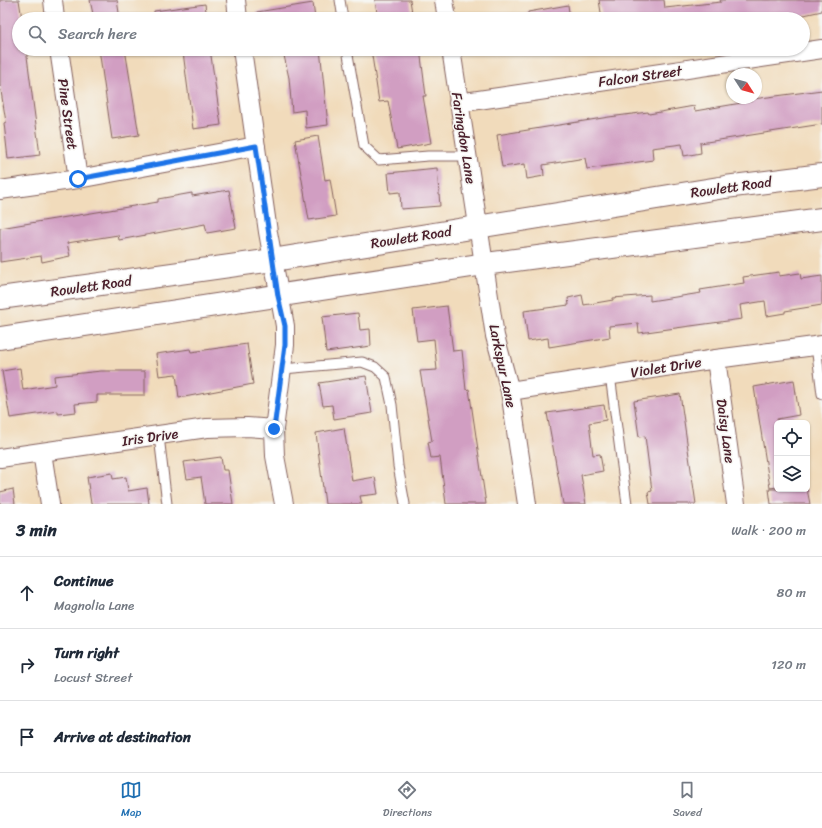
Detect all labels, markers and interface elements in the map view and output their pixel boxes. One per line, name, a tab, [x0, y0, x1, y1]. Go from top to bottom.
search box	[12, 12, 810, 56]
text: Search here	[58, 21, 137, 47]
icon: search	[26, 23, 48, 45]
street label: Falcon Street	[597, 58, 685, 95]
north arrow	[726, 68, 762, 104]
street label: Pine Street	[50, 77, 85, 151]
street label: Faringdon Lane	[444, 90, 483, 186]
street label: Rowlett Road	[689, 169, 775, 206]
route start	[69, 170, 87, 188]
street label: Rowlett Road	[369, 219, 455, 256]
street label: Rowlett Road	[49, 268, 135, 305]
street label: Larkspur Lane	[481, 322, 524, 410]
street label: Violet Drive	[629, 350, 703, 385]
street label: Daisy Lane	[709, 397, 742, 465]
route end	[265, 420, 283, 438]
map controls	[774, 420, 810, 492]
button: locate	[774, 420, 810, 456]
street label: Iris Drive	[119, 421, 180, 454]
button: layers	[774, 456, 810, 492]
text: 3 min	[16, 515, 57, 545]
text: Walk · 200 m	[731, 519, 806, 542]
text: Continue	[54, 568, 114, 594]
text: 80 m	[777, 581, 806, 604]
icon: ahead	[16, 582, 38, 604]
text: Magnolia Lane	[54, 594, 134, 617]
text: Turn right	[54, 640, 119, 666]
text: 120 m	[771, 653, 806, 676]
icon: right	[16, 654, 38, 676]
text: Locust Street	[54, 666, 132, 689]
text: Arrive at destination	[54, 724, 191, 750]
icon: arrive	[16, 726, 38, 748]
tab: Map	[120, 779, 142, 822]
tab: Directions	[383, 779, 432, 822]
tab: Saved	[673, 779, 702, 822]

